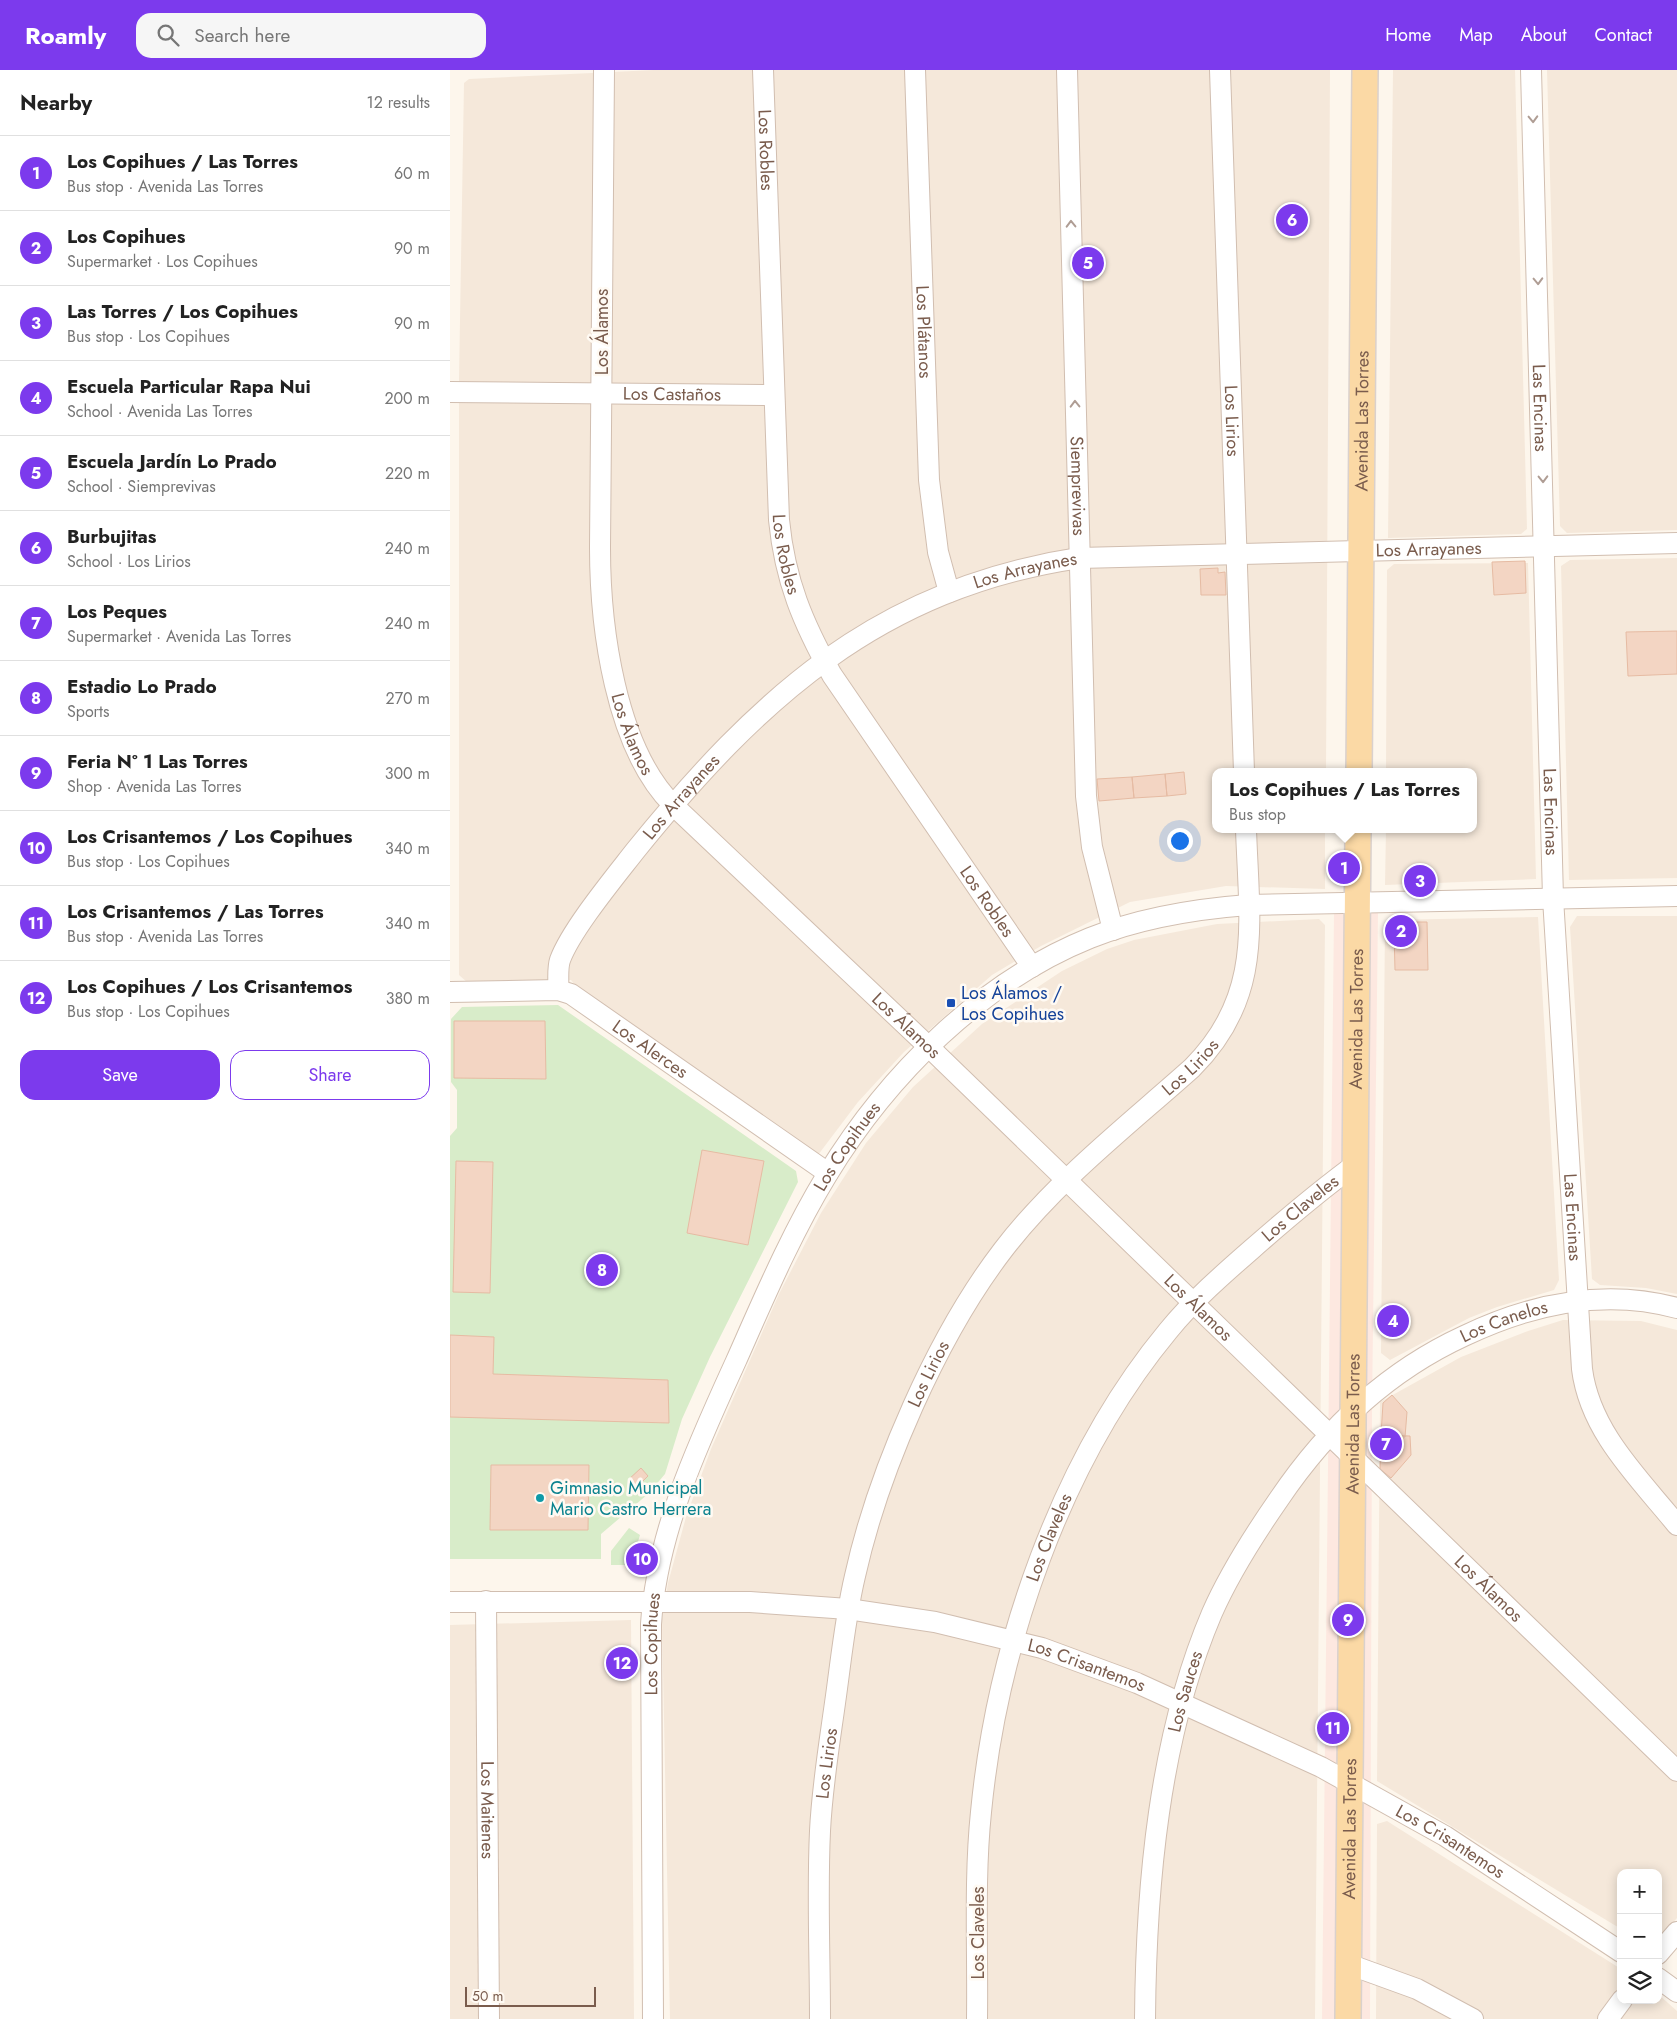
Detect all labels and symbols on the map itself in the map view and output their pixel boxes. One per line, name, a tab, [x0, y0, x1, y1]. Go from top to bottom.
street label: Los Robles	[751, 109, 780, 191]
one-way arrow	[1528, 115, 1538, 123]
pin: 6	[1276, 201, 1308, 239]
one-way arrow	[1065, 220, 1076, 228]
pin: 5	[1072, 244, 1104, 282]
one-way arrow	[1532, 277, 1543, 285]
street label: Los Plátanos	[909, 285, 939, 379]
street label: Los Álamos	[589, 289, 615, 375]
street label: Avenida Las Torres	[1348, 350, 1376, 492]
street label: Las Encinas	[1526, 364, 1554, 452]
street label: Los Castaños	[623, 381, 721, 408]
street label: Los Lirios	[1218, 385, 1246, 457]
one-way arrow	[1070, 400, 1080, 408]
street label: Siemprevivas	[1064, 436, 1092, 536]
one-way arrow	[1538, 475, 1548, 483]
street label: Los Robles	[766, 514, 807, 598]
street label: Los Arrayanes	[1375, 535, 1482, 564]
street label: Los Arrayanes	[970, 545, 1079, 596]
street label: Los Álamos	[604, 690, 660, 780]
street label: Los Arrayanes	[636, 748, 726, 845]
street label: Las Encinas	[1537, 768, 1565, 856]
your location	[1167, 828, 1193, 854]
pin: 1	[1328, 849, 1360, 887]
street label: Los Robles	[953, 861, 1021, 942]
pin: 3	[1404, 862, 1436, 900]
pin: 2	[1385, 912, 1417, 950]
street label: Avenida Las Torres	[1343, 948, 1370, 1090]
place label: Los Álamos / Los Copihues	[961, 980, 1064, 1027]
street label: Los Álamos	[866, 986, 947, 1065]
marker: Los Álamos / Los Copihues	[945, 997, 957, 1009]
street label: Los Alerces	[607, 1014, 693, 1085]
street label: Los Lirios	[1156, 1034, 1225, 1102]
street label: Los Copihues	[807, 1096, 887, 1196]
street label: Los Claveles	[1256, 1169, 1344, 1248]
street label: Las Encinas	[1557, 1173, 1588, 1262]
pin: 8	[586, 1251, 618, 1289]
street label: Los Álamos	[1158, 1268, 1238, 1347]
street label: Los Canelos	[1456, 1294, 1550, 1349]
pin: 4	[1377, 1302, 1409, 1340]
street label: Los Lirios	[901, 1336, 956, 1411]
street label: Avenida Las Torres	[1339, 1353, 1367, 1495]
pin: 7	[1370, 1425, 1402, 1463]
place label: Gimnasio Municipal Mario Castro Herrera	[550, 1475, 711, 1522]
street label: Los Claveles	[1020, 1489, 1079, 1585]
marker: Gimnasio Municipal Mario Castro Herrera	[534, 1492, 546, 1504]
pin: 10	[626, 1540, 658, 1578]
street label: Los Álamos	[1448, 1549, 1529, 1628]
street label: Los Copihues	[638, 1591, 667, 1696]
pin: 9	[1332, 1601, 1364, 1639]
street label: Los Crisantemos	[1025, 1632, 1150, 1698]
pin: 12	[606, 1644, 638, 1682]
street label: Los Sauces	[1161, 1647, 1209, 1735]
pin: 11	[1317, 1709, 1349, 1747]
street label: Los Lirios	[809, 1726, 844, 1800]
street label: Avenida Las Torres	[1336, 1758, 1363, 1900]
street label: Los Maitenes	[474, 1761, 501, 1859]
street label: Los Crisantemos	[1391, 1798, 1510, 1885]
street label: Los Claveles	[965, 1886, 991, 1980]
scale bar	[465, 1984, 596, 2007]

